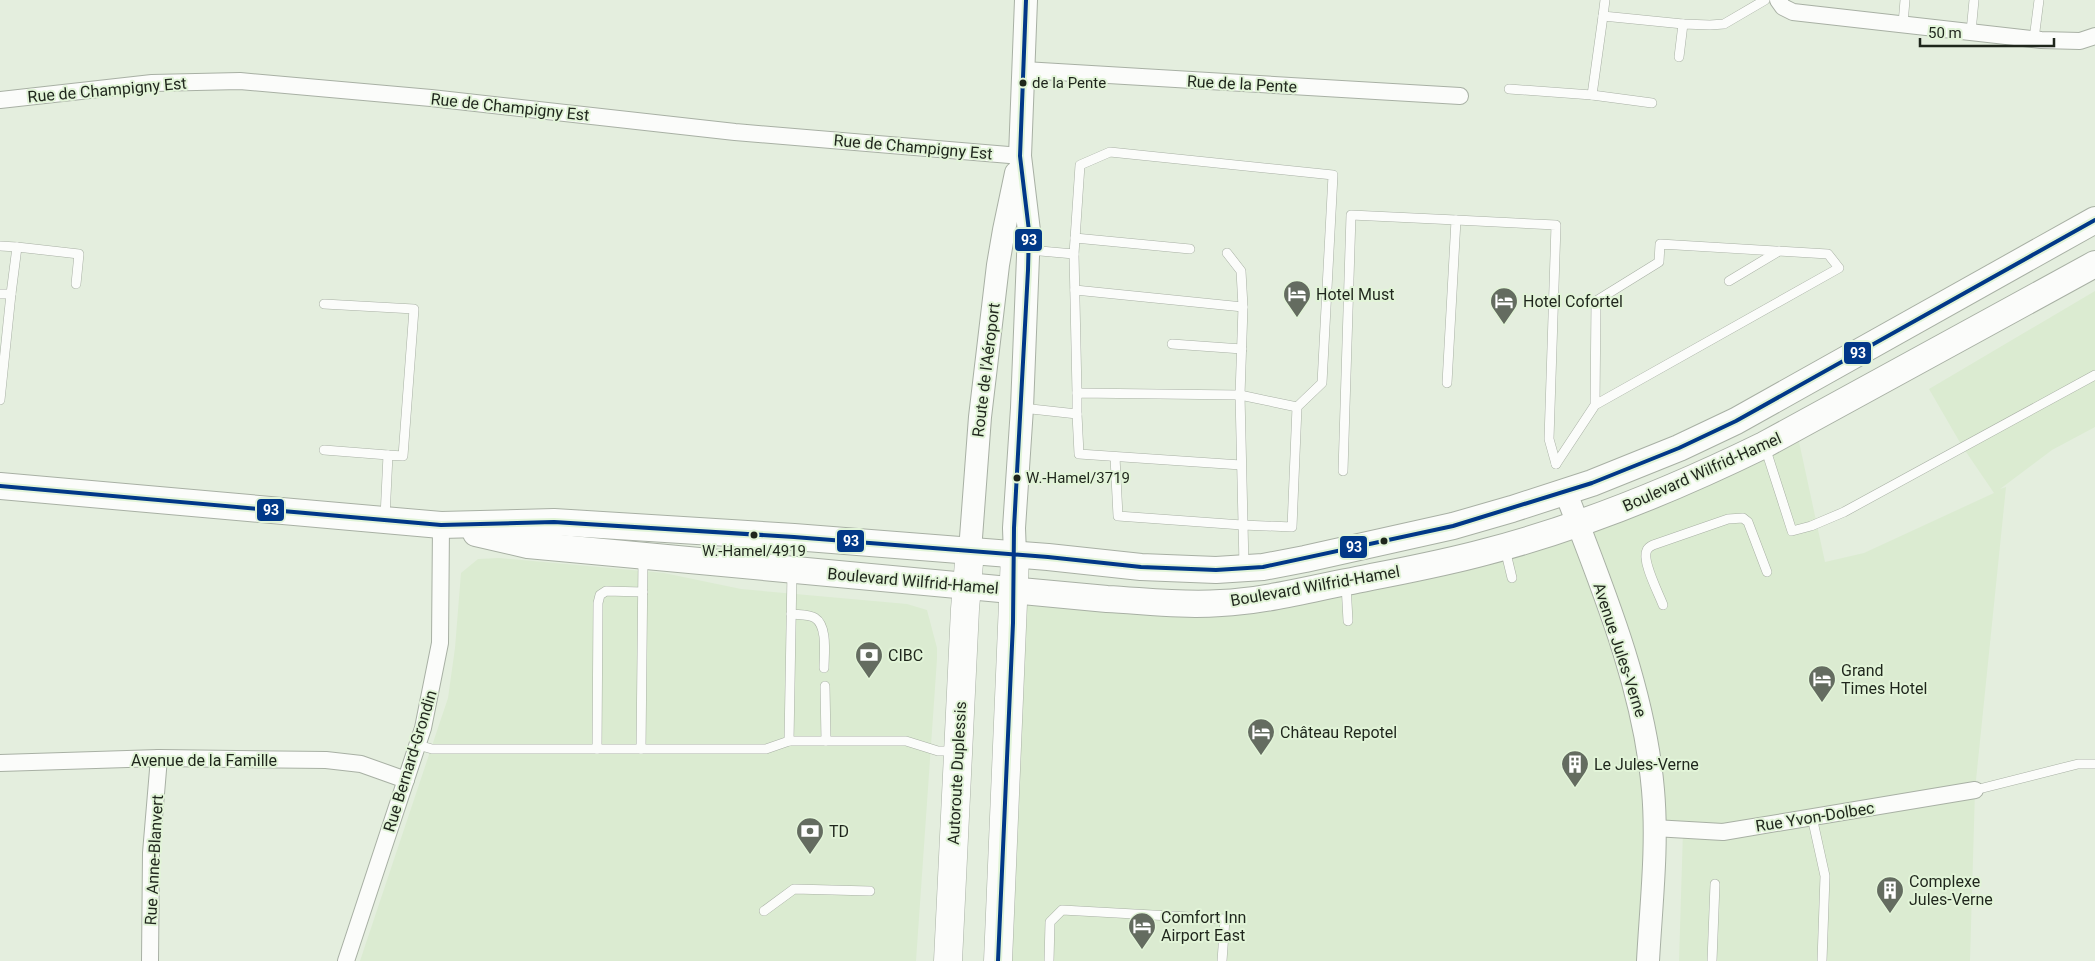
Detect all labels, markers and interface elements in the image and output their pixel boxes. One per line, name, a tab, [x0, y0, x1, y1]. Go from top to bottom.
scale bar	[1920, 15, 2054, 47]
text: 50 m	[1928, 24, 1962, 42]
street label: Rue de la Pente	[1186, 72, 1298, 96]
street label: Rue de Champigny Est	[27, 74, 187, 106]
place label: de la Pente	[1032, 74, 1106, 92]
marker: de la Pente	[1018, 78, 1028, 88]
street label: Rue de Champigny Est	[430, 89, 590, 125]
street label: Rue de Champigny Est	[833, 131, 993, 163]
line badge: 93	[1014, 228, 1043, 252]
text: 93	[1021, 232, 1037, 248]
hotel icon: Hotel Must	[1282, 279, 1312, 318]
place label: Hotel Must	[1316, 285, 1394, 304]
hotel icon: Hotel Cofortel	[1489, 286, 1519, 325]
place label: Hotel Cofortel	[1523, 292, 1623, 311]
street label: Route de l'Aéroport	[968, 302, 1004, 438]
line badge: 93	[1843, 341, 1872, 365]
text: 93	[1850, 345, 1866, 361]
street label: Boulevard Wilfrid-Hamel	[1620, 428, 1784, 516]
place label: W.-Hamel/3719	[1026, 469, 1130, 487]
marker: W.-Hamel/3719	[1012, 473, 1022, 483]
line badge: 93	[256, 498, 285, 522]
text: 93	[263, 502, 279, 518]
line badge: 93	[836, 529, 865, 553]
marker: W.-Hamel/4919	[749, 530, 759, 540]
text: 93	[843, 533, 859, 549]
line badge: 93	[1339, 535, 1368, 559]
unlabelled marker	[1379, 536, 1389, 546]
text: 93	[1346, 539, 1362, 555]
place label: W.-Hamel/4919	[702, 542, 806, 560]
street label: Boulevard Wilfrid-Hamel	[1229, 562, 1401, 610]
street label: Boulevard Wilfrid-Hamel	[827, 564, 999, 598]
street label: Avenue Jules-Verne	[1589, 580, 1651, 720]
bank icon: CIBC	[854, 640, 884, 679]
place label: CIBC	[888, 646, 923, 665]
place label: Grand Times Hotel	[1841, 661, 1927, 698]
hotel icon: Grand Times Hotel	[1807, 664, 1837, 703]
street label: Rue Bernard-Grondin	[379, 688, 441, 834]
street label: Autoroute Duplessis	[944, 701, 970, 845]
hotel icon: Château Repotel	[1246, 717, 1276, 756]
place label: Château Repotel	[1280, 723, 1397, 742]
building icon: Le Jules-Verne	[1560, 749, 1590, 788]
street label: Avenue de la Famille	[131, 751, 277, 770]
place label: Le Jules-Verne	[1594, 755, 1699, 774]
street label: Rue Anne-Blanvert	[141, 794, 167, 926]
street label: Rue Yvon-Dolbec	[1754, 798, 1876, 836]
bank icon: TD	[795, 816, 825, 855]
place label: TD	[829, 822, 849, 841]
place label: Complexe Jules-Verne	[1909, 872, 1993, 909]
building icon: Complexe Jules-Verne	[1875, 875, 1905, 914]
place label: Comfort Inn Airport East	[1161, 908, 1246, 945]
hotel icon: Comfort Inn Airport East	[1127, 911, 1157, 950]

